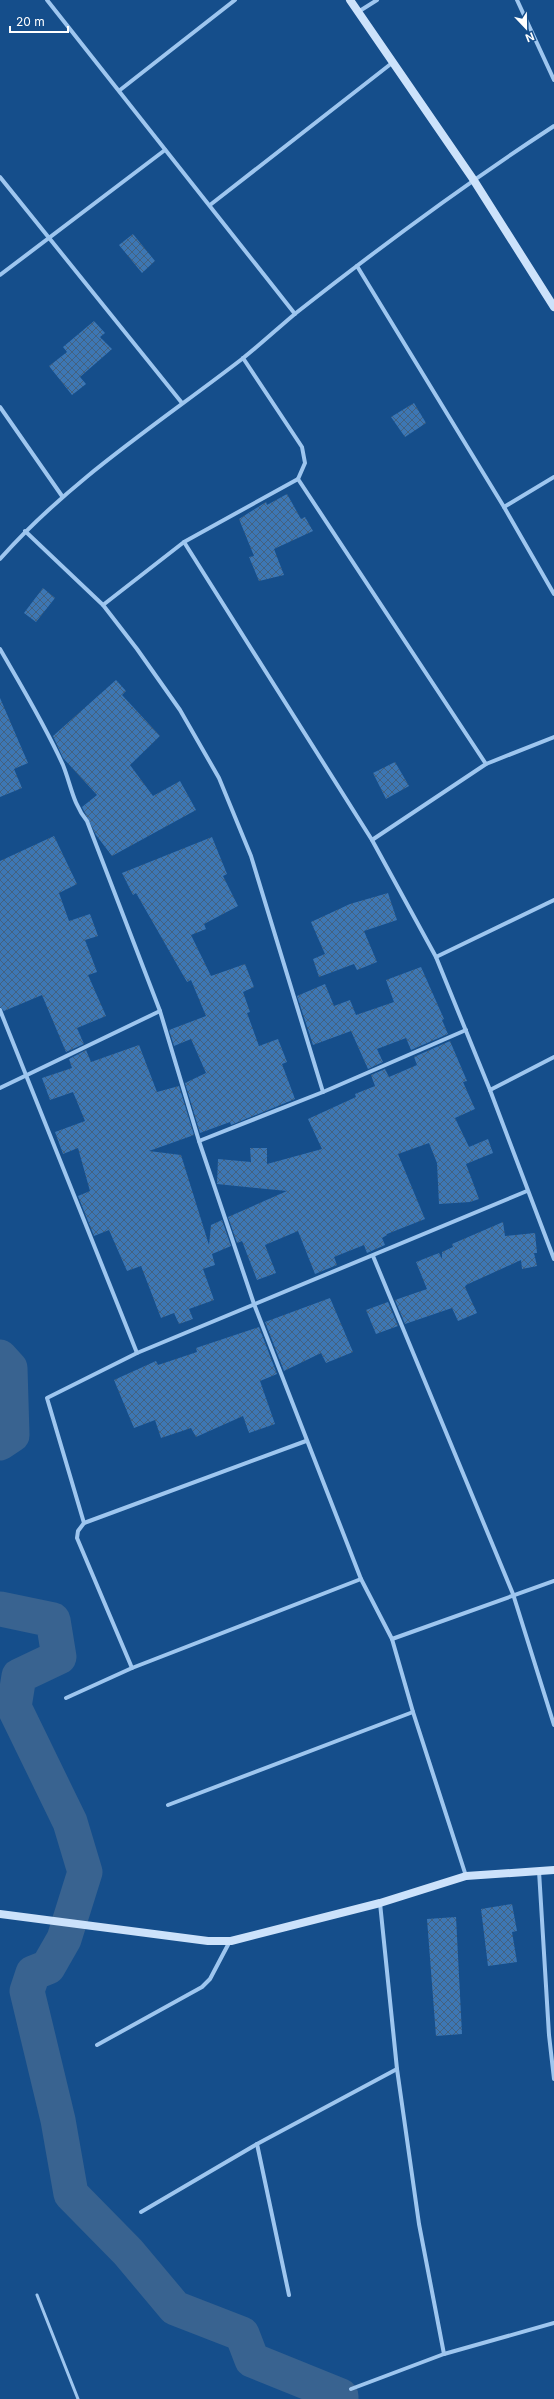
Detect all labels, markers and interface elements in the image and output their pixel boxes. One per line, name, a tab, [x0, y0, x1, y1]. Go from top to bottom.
scale bar	[10, 8, 68, 34]
north arrow	[506, 8, 546, 48]
text: 20 m	[16, 14, 45, 29]
text: N	[523, 29, 536, 45]

